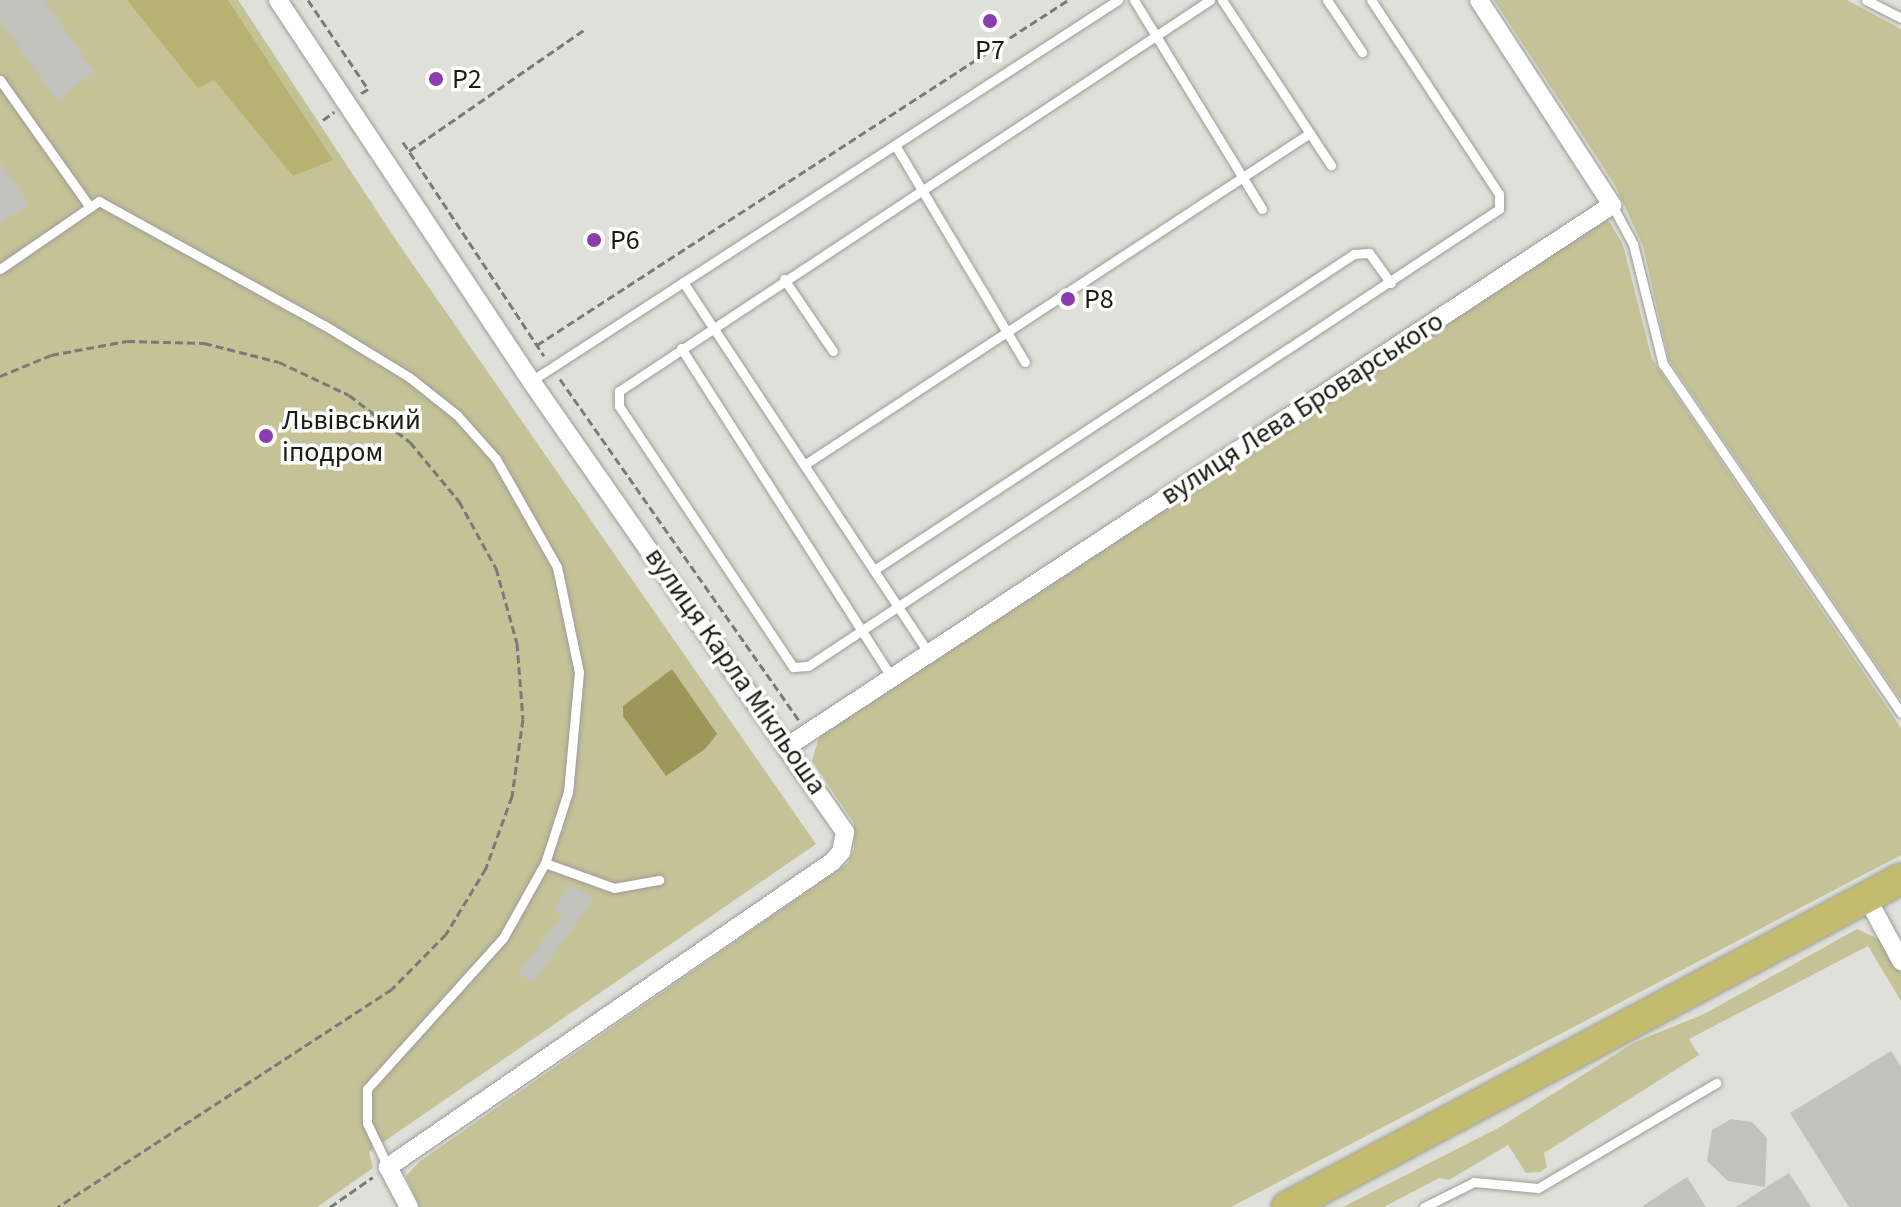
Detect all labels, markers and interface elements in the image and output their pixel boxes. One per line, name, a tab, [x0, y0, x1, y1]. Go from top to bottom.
marker: P7	[981, 12, 999, 30]
place label: P7	[975, 33, 1005, 67]
place label: P2	[452, 62, 482, 96]
marker: P2	[427, 70, 445, 88]
place label: P6	[610, 223, 640, 257]
marker: P6	[585, 231, 603, 249]
place label: P8	[1084, 282, 1114, 316]
marker: P8	[1059, 290, 1077, 308]
street label: вулиця Лева Броварського	[1154, 304, 1450, 512]
place label: Львівський іподром	[282, 403, 421, 469]
marker: Львівський іподром	[257, 427, 275, 445]
street label: вулиця Карла Мікльоша	[638, 541, 834, 801]

